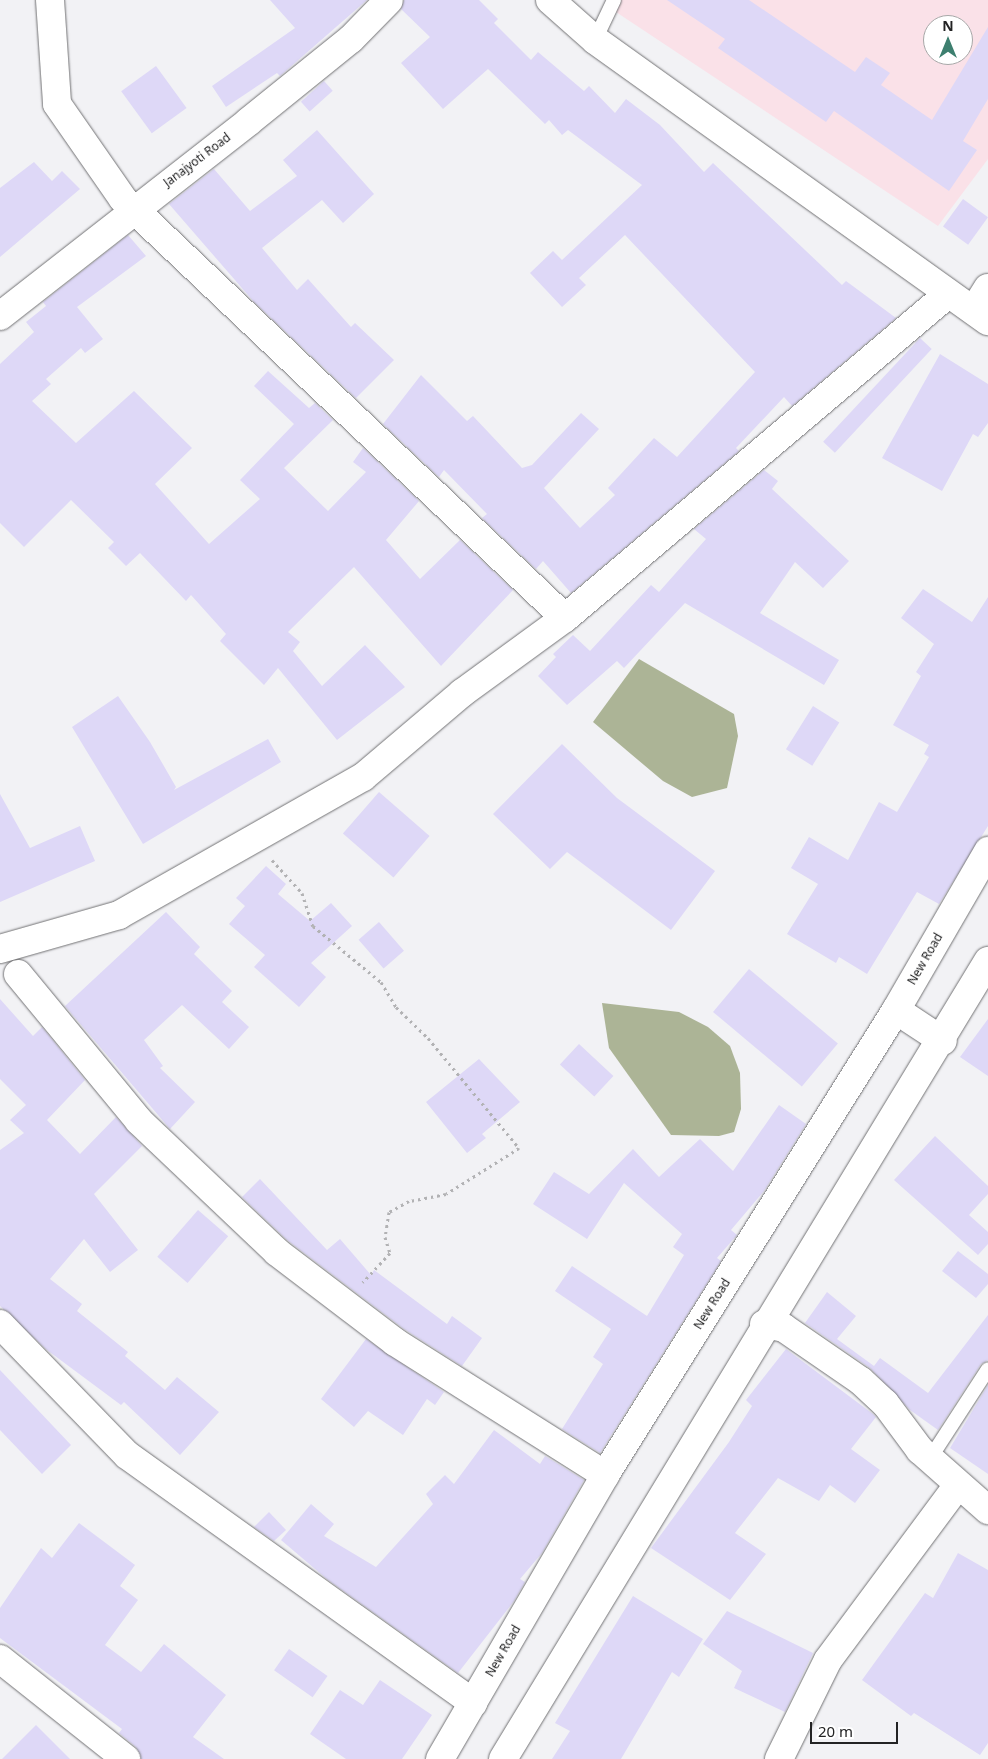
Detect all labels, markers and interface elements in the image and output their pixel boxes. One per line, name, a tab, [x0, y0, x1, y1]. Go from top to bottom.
north arrow	[923, 15, 973, 65]
text: N	[942, 16, 954, 35]
street label: Janajyoti Road	[161, 130, 233, 190]
street label: New Road	[905, 931, 945, 987]
street label: New Road	[691, 1276, 733, 1332]
street label: New Road	[483, 1623, 523, 1679]
scale bar	[813, 1712, 900, 1744]
text: 20 m	[818, 1721, 853, 1741]

